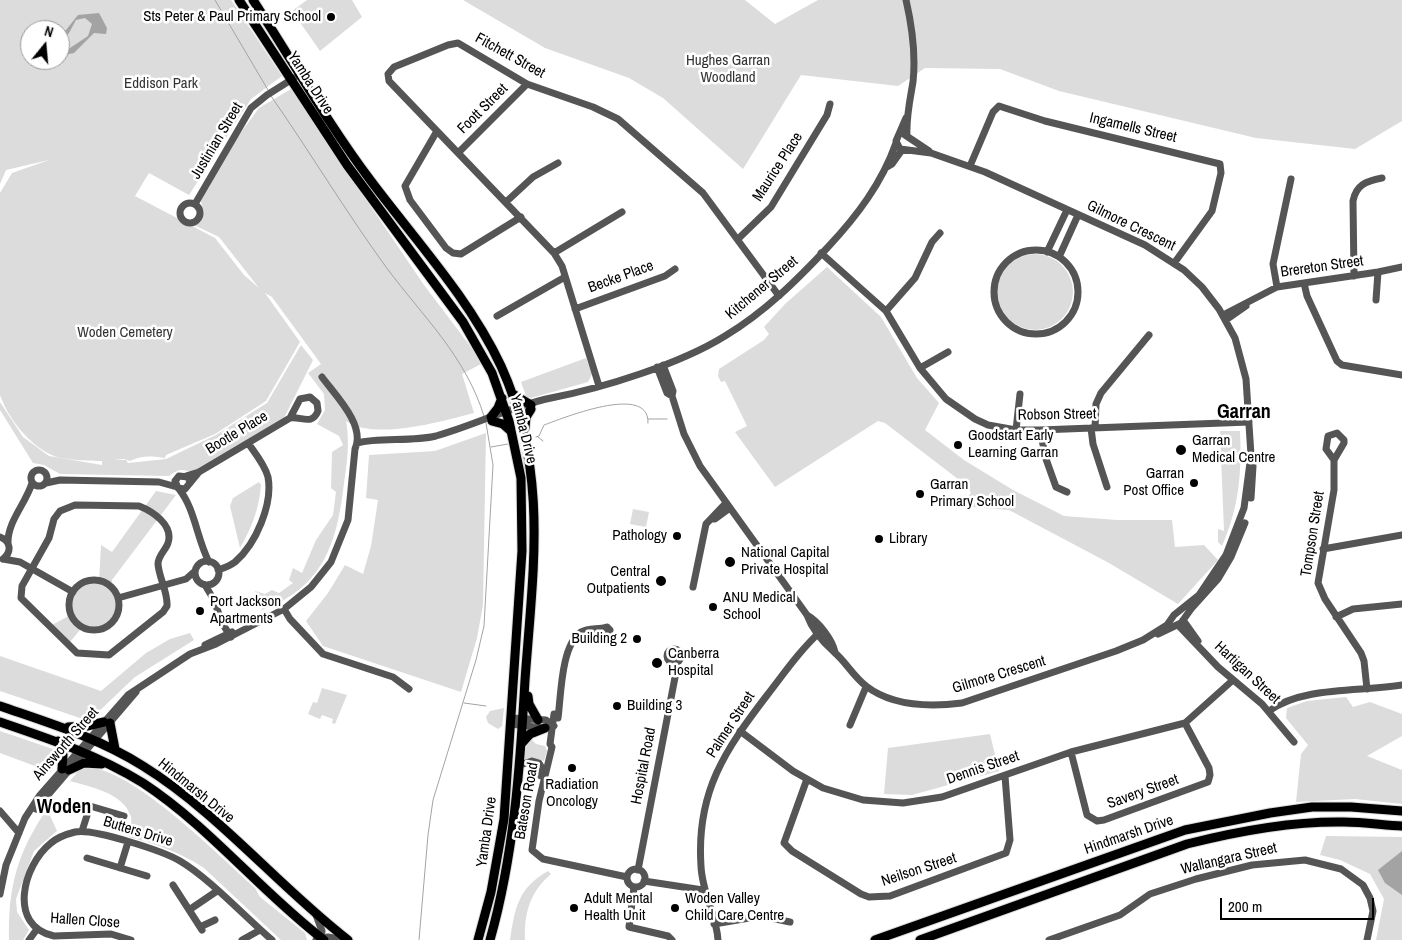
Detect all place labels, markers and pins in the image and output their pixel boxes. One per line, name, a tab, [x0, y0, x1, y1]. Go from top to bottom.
place label: Sts Peter & Paul Primary School	[143, 8, 321, 26]
marker: Sts Peter & Paul Primary School	[325, 11, 337, 23]
place label: Goodstart Early Learning Garran	[968, 427, 1058, 462]
place label: Garran Medical Centre	[1192, 432, 1275, 467]
marker: Goodstart Early Learning Garran	[952, 439, 964, 451]
marker: Garran Medical Centre	[1174, 443, 1188, 457]
place label: Garran Post Office	[1123, 465, 1184, 500]
place label: Garran Primary School	[930, 476, 1014, 511]
marker: Garran Post Office	[1188, 477, 1200, 489]
marker: Garran Primary School	[914, 488, 926, 500]
place label: Pathology	[612, 527, 667, 545]
marker: Pathology	[671, 530, 683, 542]
place label: Library	[889, 530, 927, 548]
marker: Library	[873, 533, 885, 545]
place label: National Capital Private Hospital	[741, 544, 829, 579]
marker: National Capital Private Hospital	[723, 555, 737, 569]
place label: Central Outpatients	[586, 563, 650, 598]
marker: Central Outpatients	[654, 574, 668, 588]
place label: ANU Medical School	[723, 589, 795, 624]
place label: Port Jackson Apartments	[210, 593, 281, 628]
marker: ANU Medical School	[707, 601, 719, 613]
marker: Port Jackson Apartments	[194, 605, 206, 617]
place label: Building 2	[572, 630, 627, 648]
marker: Building 2	[631, 633, 643, 645]
place label: Canberra Hospital	[668, 645, 719, 680]
marker: Canberra Hospital	[650, 656, 664, 670]
place label: Building 3	[627, 697, 682, 715]
marker: Building 3	[611, 700, 623, 712]
marker: Radiation Oncology	[566, 762, 578, 774]
place label: Radiation Oncology	[545, 776, 599, 811]
place label: Adult Mental Health Unit	[584, 890, 652, 925]
place label: Woden Valley Child Care Centre	[685, 890, 784, 925]
marker: Adult Mental Health Unit	[568, 902, 580, 914]
marker: Woden Valley Child Care Centre	[669, 902, 681, 914]

